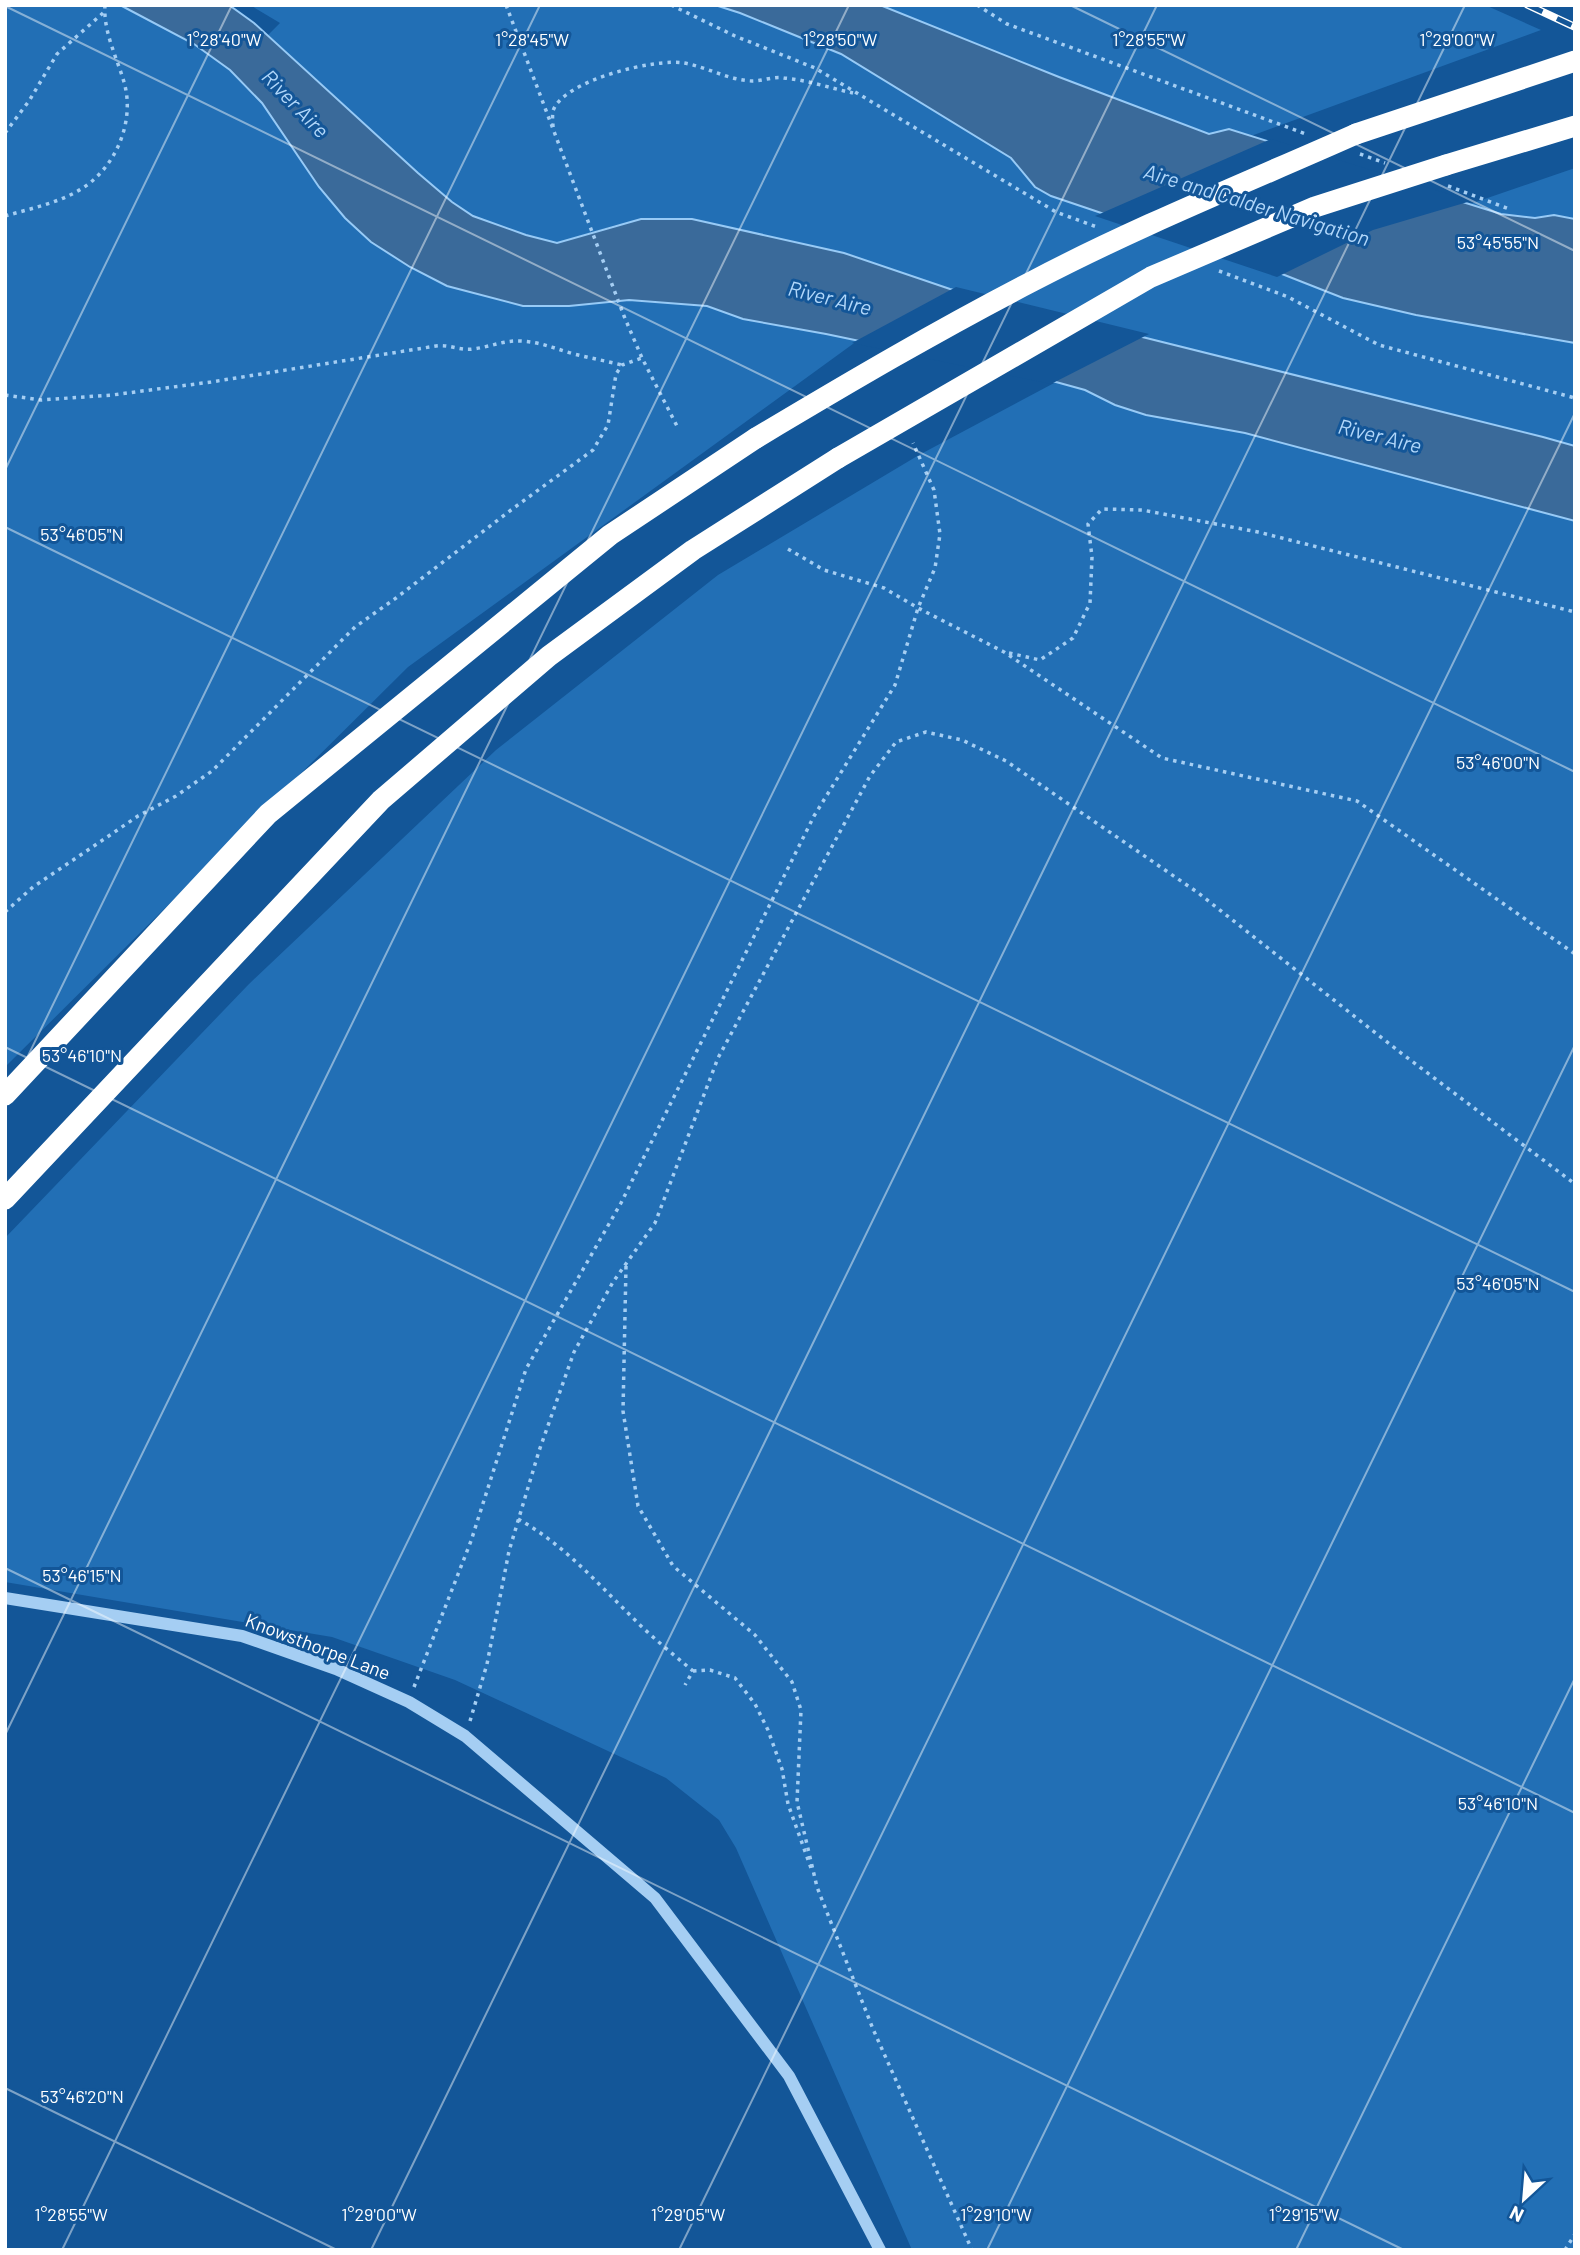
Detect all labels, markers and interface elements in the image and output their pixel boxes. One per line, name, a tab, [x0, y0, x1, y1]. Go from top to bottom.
text: 1°28'40"W	[186, 28, 262, 50]
text: 1°28'45"W	[495, 28, 569, 50]
text: 1°28'50"W	[803, 28, 877, 50]
text: 1°28'55"W	[1112, 28, 1186, 50]
text: 1°29'00"W	[1419, 28, 1495, 50]
water label: River Aire	[257, 64, 335, 142]
water label: Aire and Calder Navigation	[1141, 158, 1373, 250]
text: 53°45'55"N	[1457, 231, 1539, 253]
water label: River Aire	[786, 275, 874, 319]
water label: River Aire	[1336, 413, 1424, 457]
text: 53°46'05"N	[40, 523, 124, 545]
text: 53°46'00"N	[1456, 751, 1540, 773]
text: 53°46'10"N	[42, 1044, 122, 1066]
text: 53°46'05"N	[1456, 1272, 1540, 1294]
text: 53°46'15"N	[42, 1564, 122, 1586]
street label: Knowsthorpe Lane	[242, 1608, 394, 1684]
text: 53°46'10"N	[1458, 1792, 1538, 1814]
text: 53°46'20"N	[40, 2085, 124, 2107]
north arrow	[1489, 2164, 1559, 2234]
text: N	[1506, 2202, 1527, 2228]
text: 1°28'55"W	[34, 2203, 108, 2225]
text: 1°29'00"W	[341, 2203, 417, 2225]
text: 1°29'05"W	[651, 2203, 725, 2225]
text: 1°29'10"W	[960, 2203, 1032, 2225]
text: 1°29'15"W	[1269, 2203, 1340, 2225]

